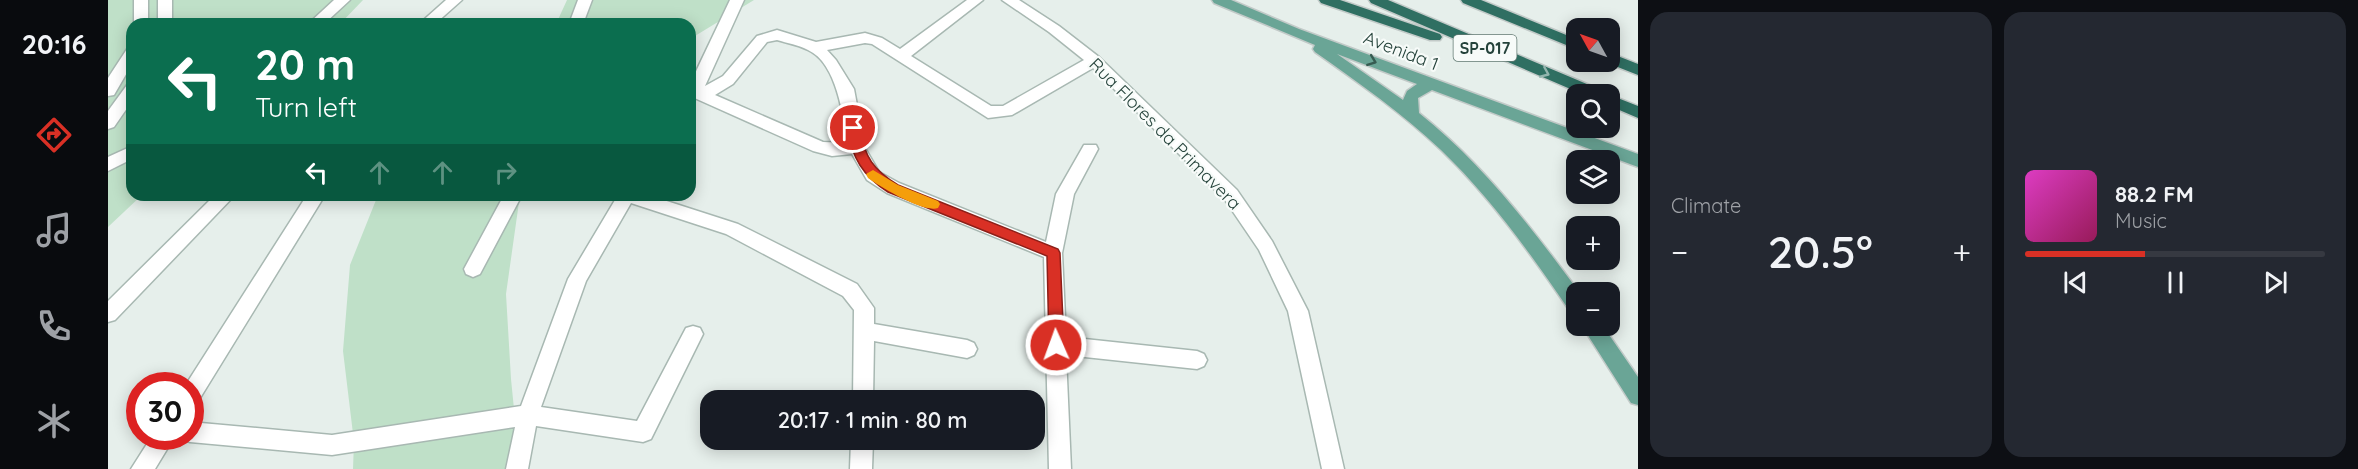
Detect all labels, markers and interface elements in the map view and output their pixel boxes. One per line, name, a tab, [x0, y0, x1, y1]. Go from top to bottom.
north arrow	[1566, 18, 1620, 72]
map controls	[1566, 18, 1620, 336]
street label: Avenida 1	[1360, 26, 1442, 75]
text: 20:16	[22, 27, 86, 61]
road number: SP-017	[1454, 35, 1516, 61]
text: 20 m	[255, 38, 355, 91]
icon: left	[156, 42, 234, 120]
street label: Rua Flores da Primavera	[1085, 53, 1246, 214]
one-way arrow	[1366, 54, 1377, 67]
one-way arrow	[1539, 66, 1550, 78]
button: search	[1566, 84, 1620, 138]
text: Turn left	[255, 90, 357, 124]
pin	[827, 102, 878, 153]
icon: arrive	[836, 111, 869, 144]
icon: directions	[33, 114, 75, 156]
button: layers	[1566, 150, 1620, 204]
icon: left	[300, 156, 333, 189]
icon: ahead	[363, 156, 396, 189]
icon: ahead	[426, 156, 459, 189]
icon: right	[489, 156, 522, 189]
text: 88.2 FM	[2115, 180, 2194, 208]
text: Climate	[1671, 193, 1741, 218]
text: Music	[2115, 208, 2167, 233]
icon: music	[33, 209, 75, 251]
button: +	[1566, 216, 1620, 270]
text: 20.5°	[1768, 223, 1873, 279]
text: −	[1671, 231, 1688, 272]
text: +	[1952, 231, 1971, 272]
icon: previous	[2059, 266, 2092, 299]
icon: pause	[2159, 266, 2192, 299]
icon: next	[2259, 266, 2292, 299]
button: −	[1566, 282, 1620, 336]
icon: phone	[33, 305, 75, 347]
position arrow	[1024, 313, 1088, 377]
speed limit sign: 30	[126, 372, 204, 450]
icon: climate	[33, 400, 75, 442]
text: 20:17 · 1 min · 80 m	[778, 406, 967, 434]

